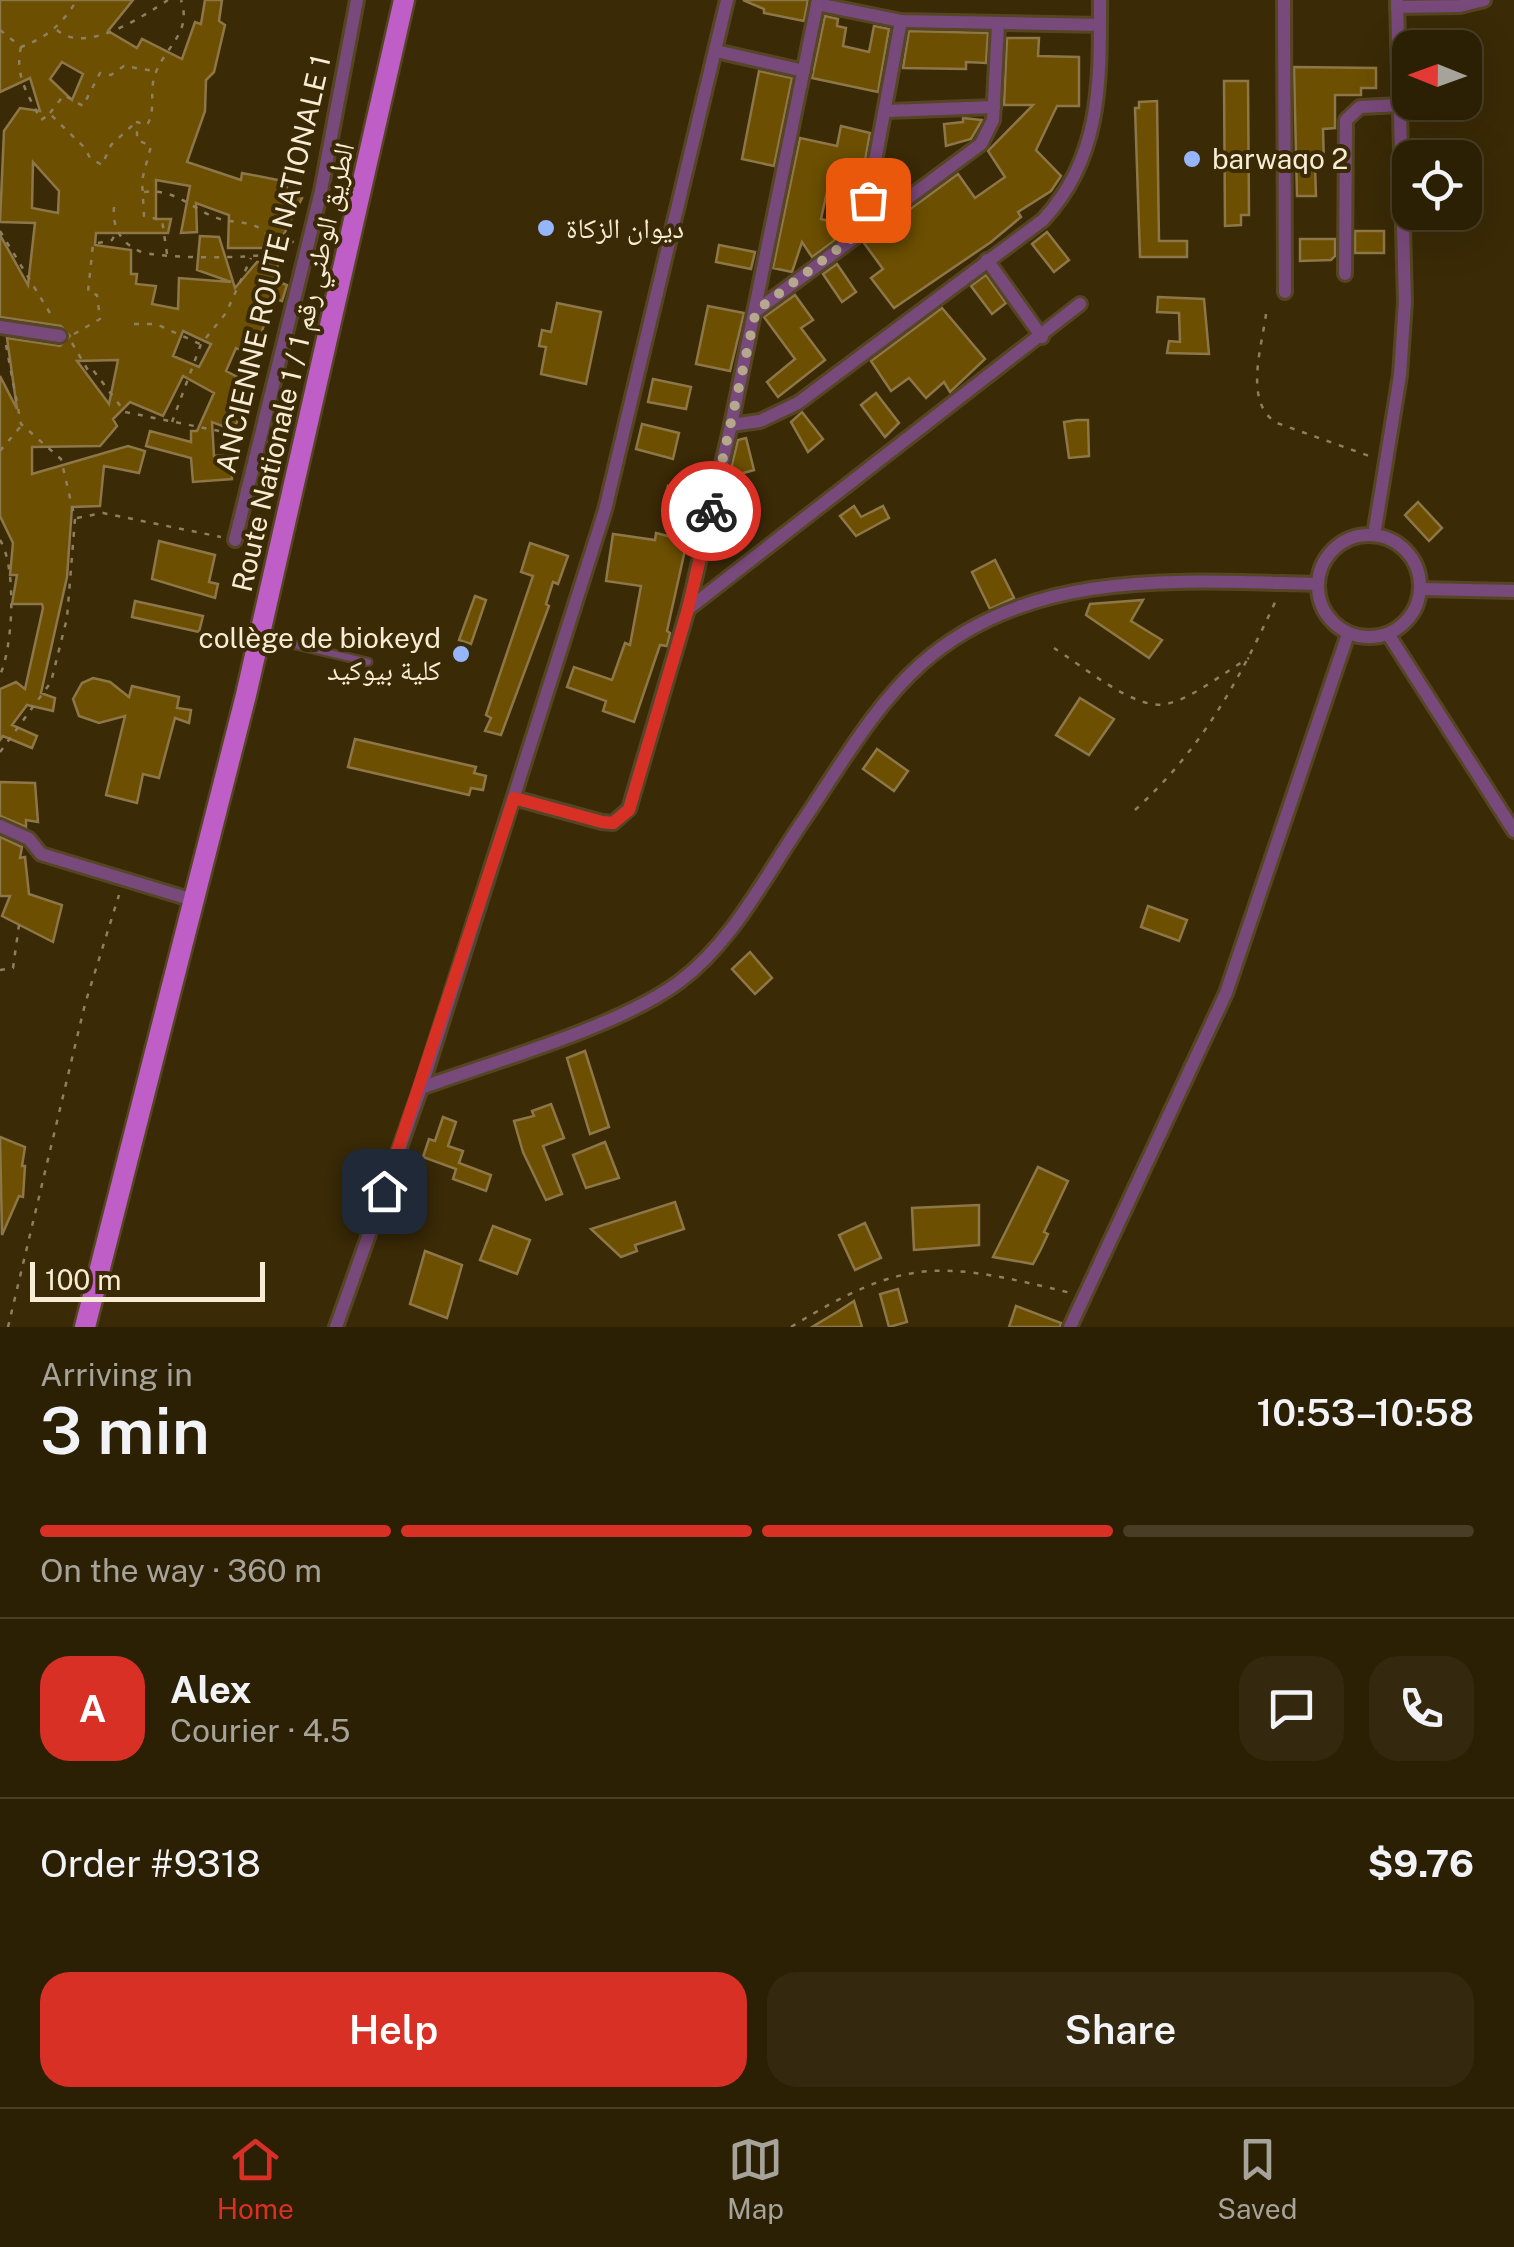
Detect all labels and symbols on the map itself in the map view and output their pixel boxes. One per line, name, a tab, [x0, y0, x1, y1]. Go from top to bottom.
north arrow	[1392, 30, 1482, 120]
street label: ANCIENNE ROUTE NATIONALE 1	[208, 52, 337, 476]
street label: Route Nationale 1 / الطريق الوطني رقم 1	[225, 139, 367, 596]
place label: barwaqo 2	[1212, 142, 1348, 175]
marker: barwaqo 2	[1181, 148, 1203, 170]
pin	[826, 158, 911, 243]
place label: ديوان الزكاة	[566, 211, 684, 245]
marker: ديوان الزكاة	[535, 217, 557, 239]
courier	[661, 461, 761, 561]
place label: collège de biokeyd كلية بيوكيد	[199, 621, 441, 686]
marker: collège de biokeyd كلية بيوكيد	[450, 643, 472, 665]
pin	[342, 1149, 427, 1234]
scale bar	[30, 1257, 265, 1302]

